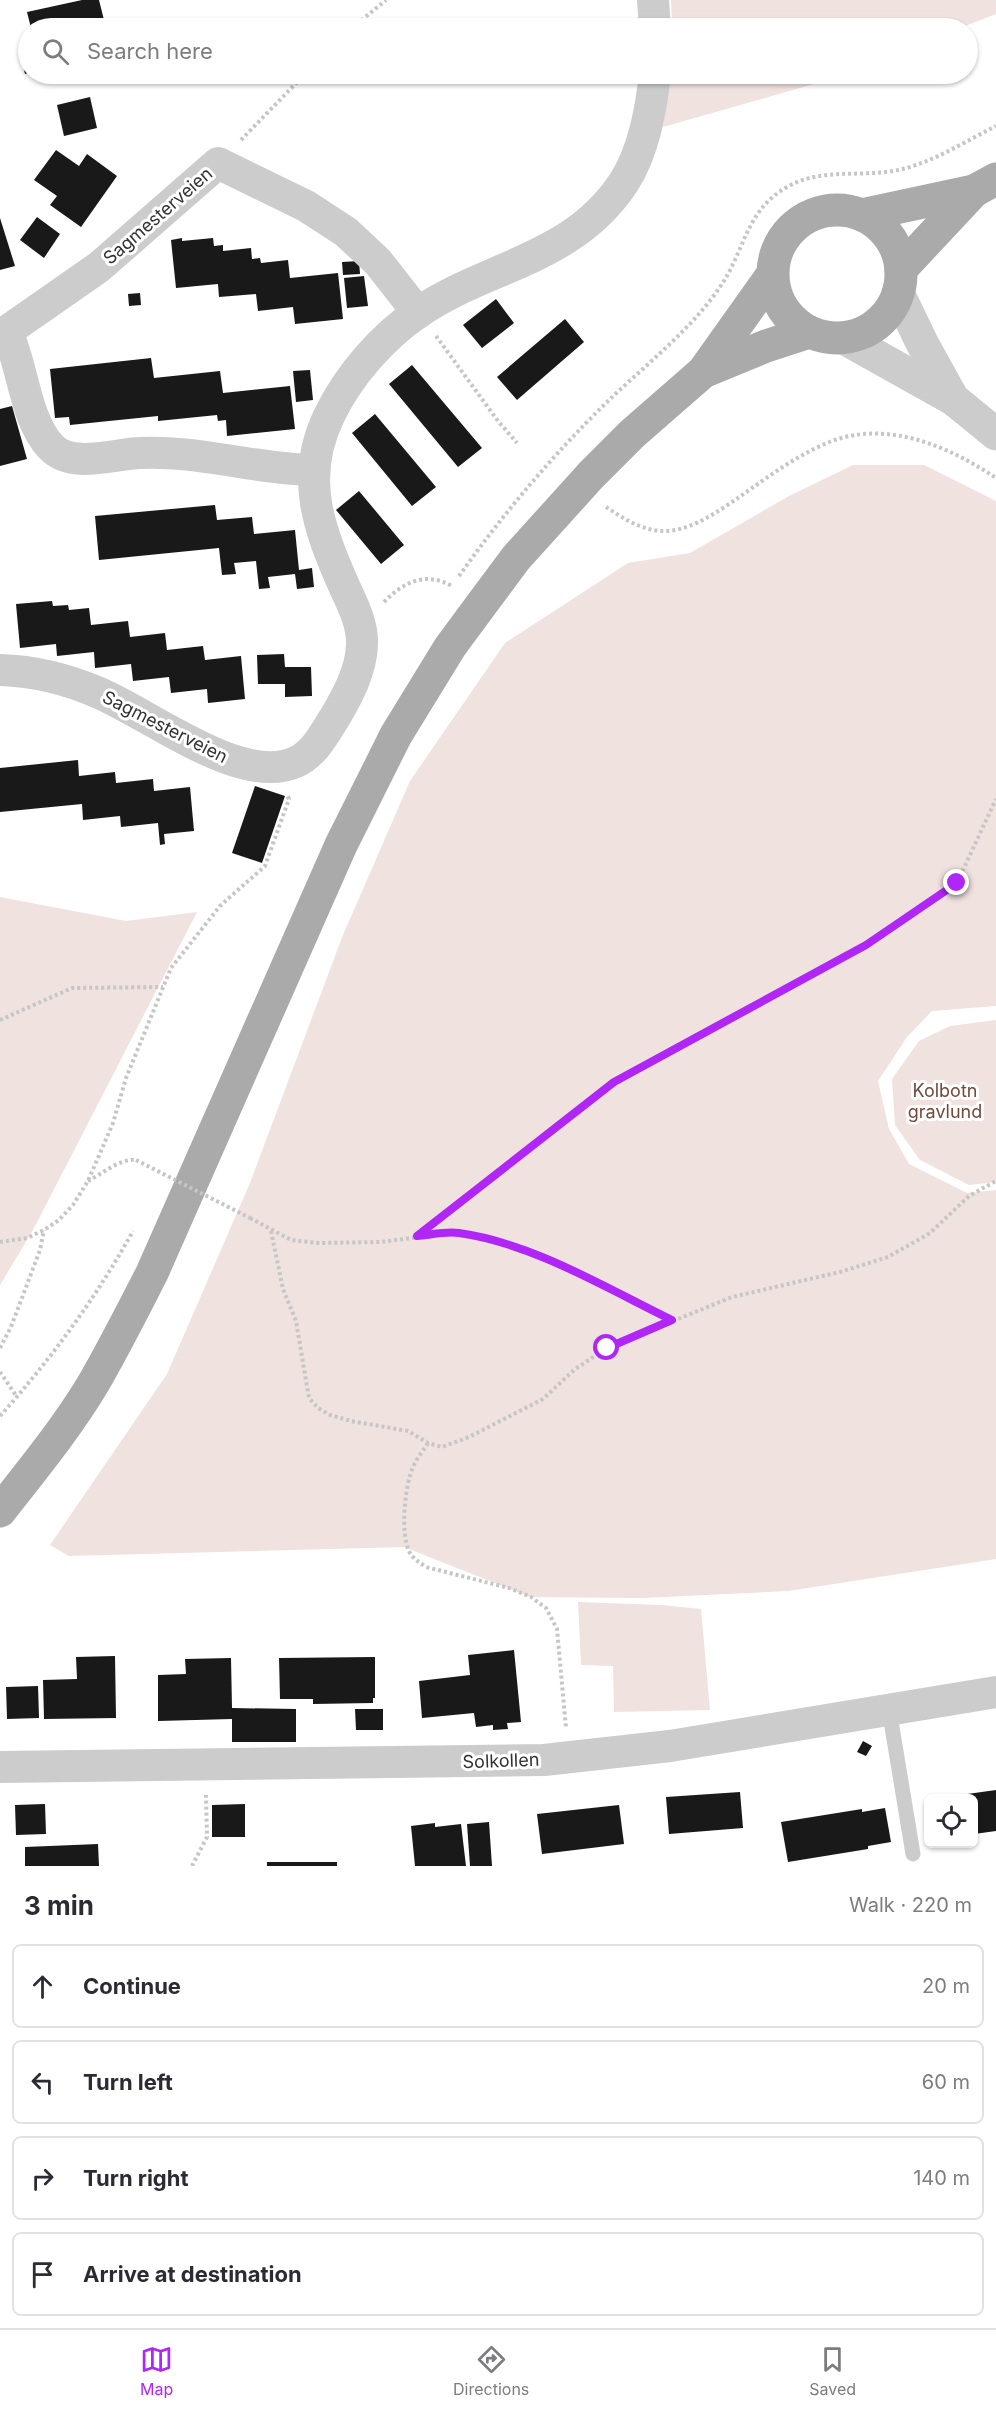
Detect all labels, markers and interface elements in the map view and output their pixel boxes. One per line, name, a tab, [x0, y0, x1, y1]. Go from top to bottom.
search box	[18, 18, 978, 84]
icon: search	[39, 35, 72, 68]
text: Search here	[87, 38, 213, 64]
street label: Sagmesterveien	[99, 163, 216, 269]
street label: Sagmesterveien	[99, 686, 231, 767]
route end	[943, 869, 969, 895]
park label: Kolbotn gravlund	[908, 1080, 982, 1122]
route start	[593, 1334, 619, 1360]
street label: Solkollen	[462, 1749, 540, 1772]
map controls	[924, 1794, 978, 1848]
button: locate	[924, 1794, 978, 1848]
text: 3 min	[24, 1890, 94, 1921]
text: Walk · 220 m	[849, 1893, 972, 1917]
icon: ahead	[26, 1970, 59, 2003]
text: Continue	[83, 1973, 181, 1999]
text: 20 m	[922, 1974, 970, 1998]
icon: left	[26, 2066, 59, 2099]
text: Turn left	[83, 2069, 173, 2095]
text: 60 m	[922, 2070, 970, 2094]
icon: right	[26, 2162, 59, 2195]
text: Turn right	[83, 2165, 189, 2191]
text: 140 m	[913, 2166, 970, 2190]
icon: arrive	[26, 2258, 59, 2291]
text: Arrive at destination	[83, 2261, 302, 2287]
tab: Map	[140, 2343, 173, 2399]
tab: Directions	[453, 2343, 529, 2399]
tab: Saved	[809, 2343, 856, 2399]

